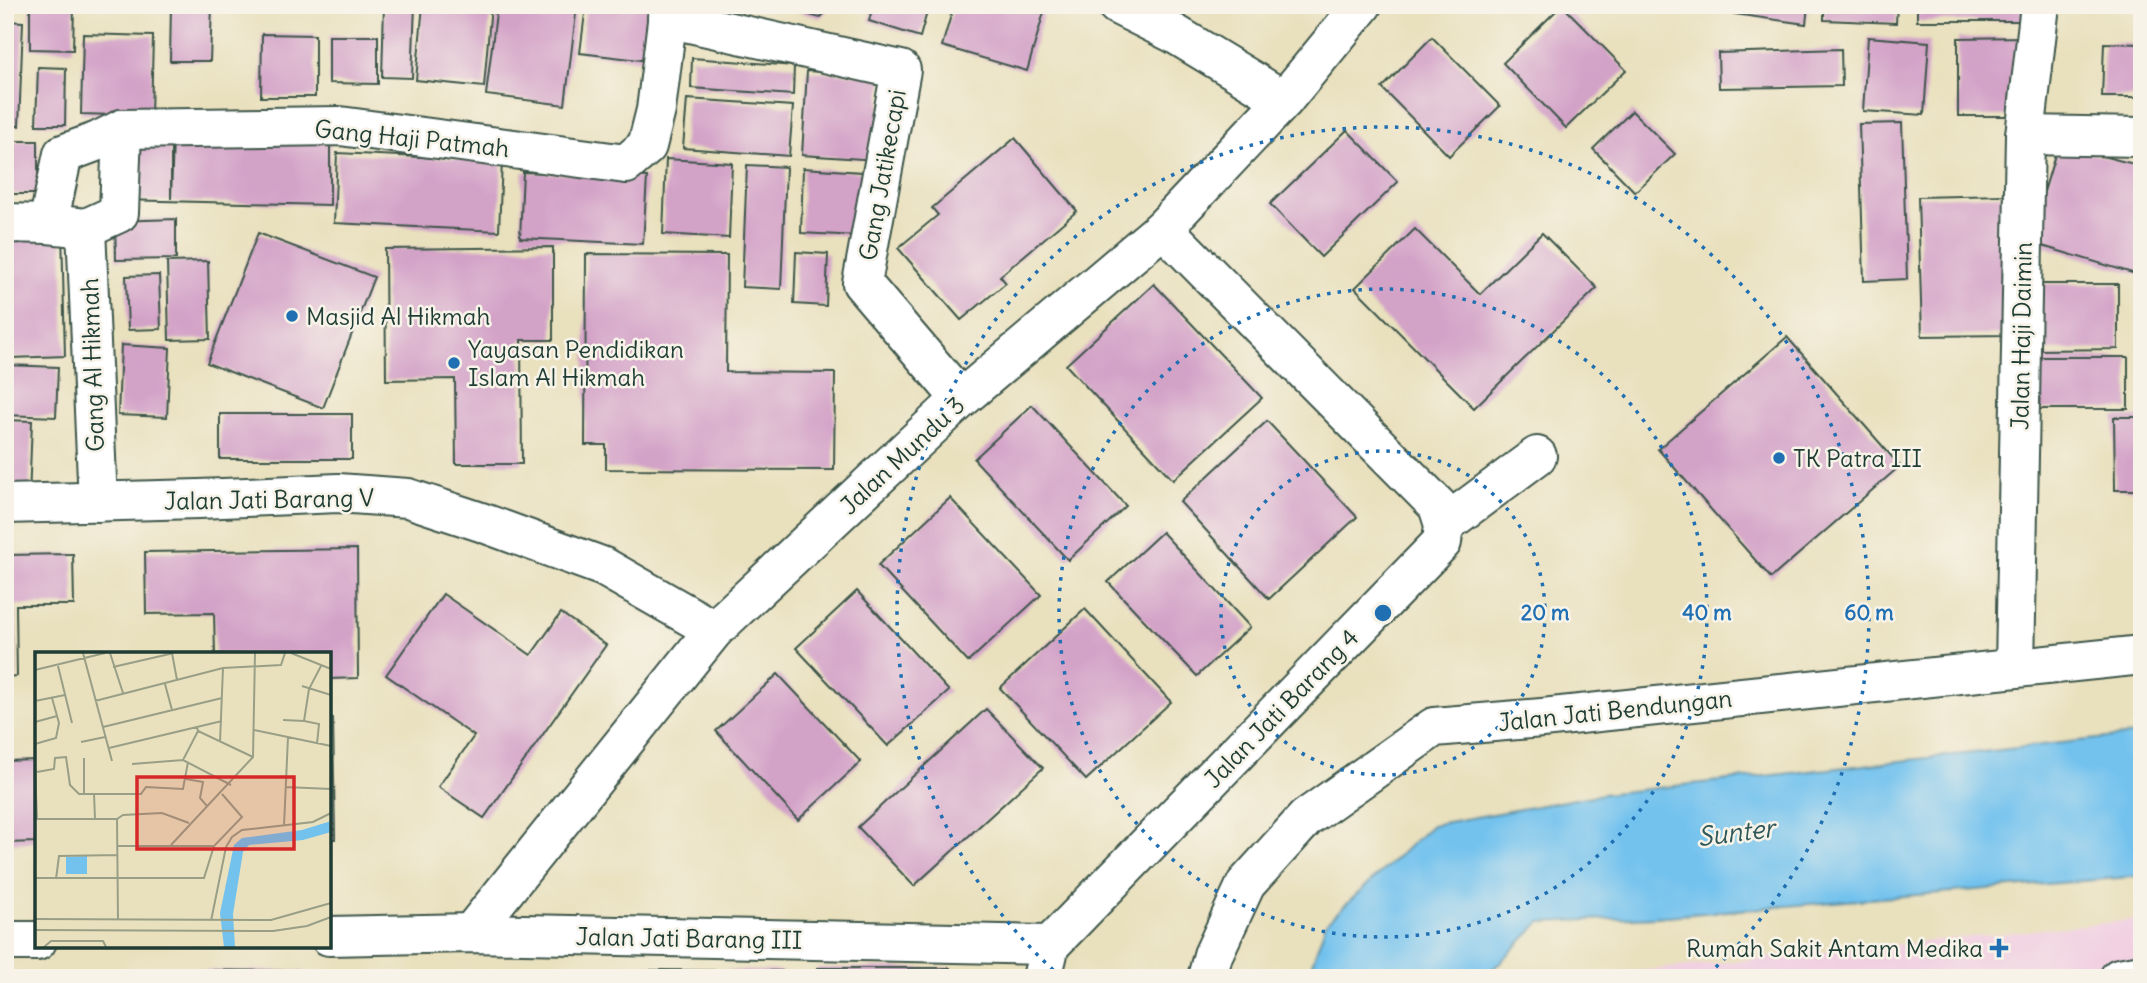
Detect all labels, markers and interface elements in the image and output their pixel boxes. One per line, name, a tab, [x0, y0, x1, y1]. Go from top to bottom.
street label: Gang Jatikecapi	[852, 87, 912, 263]
street label: Gang Haji Patmah	[313, 113, 511, 163]
street label: Jalan Haji Daimin	[2004, 241, 2038, 430]
street label: Gang Al Hikmah	[74, 278, 110, 452]
place label: Masjid Al Hikmah	[306, 301, 490, 331]
marker: Masjid Al Hikmah	[284, 308, 300, 324]
place label: Yayasan Pendidikan Islam Al Hikmah	[468, 334, 684, 392]
marker: Yayasan Pendidikan Islam Al Hikmah	[446, 355, 462, 371]
street label: Jalan Mundu 3	[834, 390, 970, 520]
place label: TK Patra III	[1793, 443, 1922, 473]
marker: TK Patra III	[1771, 450, 1787, 466]
street label: Jalan Jati Barang V	[164, 482, 374, 516]
text: 20 m	[1521, 599, 1570, 626]
text: 40 m	[1682, 599, 1732, 626]
text: 60 m	[1844, 599, 1894, 626]
centre of rings	[1371, 601, 1395, 625]
street label: Jalan Jati Barang 4	[1198, 622, 1364, 794]
inset map	[35, 652, 331, 948]
street label: Jalan Jati Bendungan	[1497, 683, 1734, 737]
water label: Sunter	[1695, 810, 1780, 853]
street label: Jalan Jati Barang III	[575, 921, 803, 955]
place label: Rumah Sakit Antam Medika	[1686, 933, 1983, 963]
marker: Rumah Sakit Antam Medika	[1989, 938, 2009, 958]

